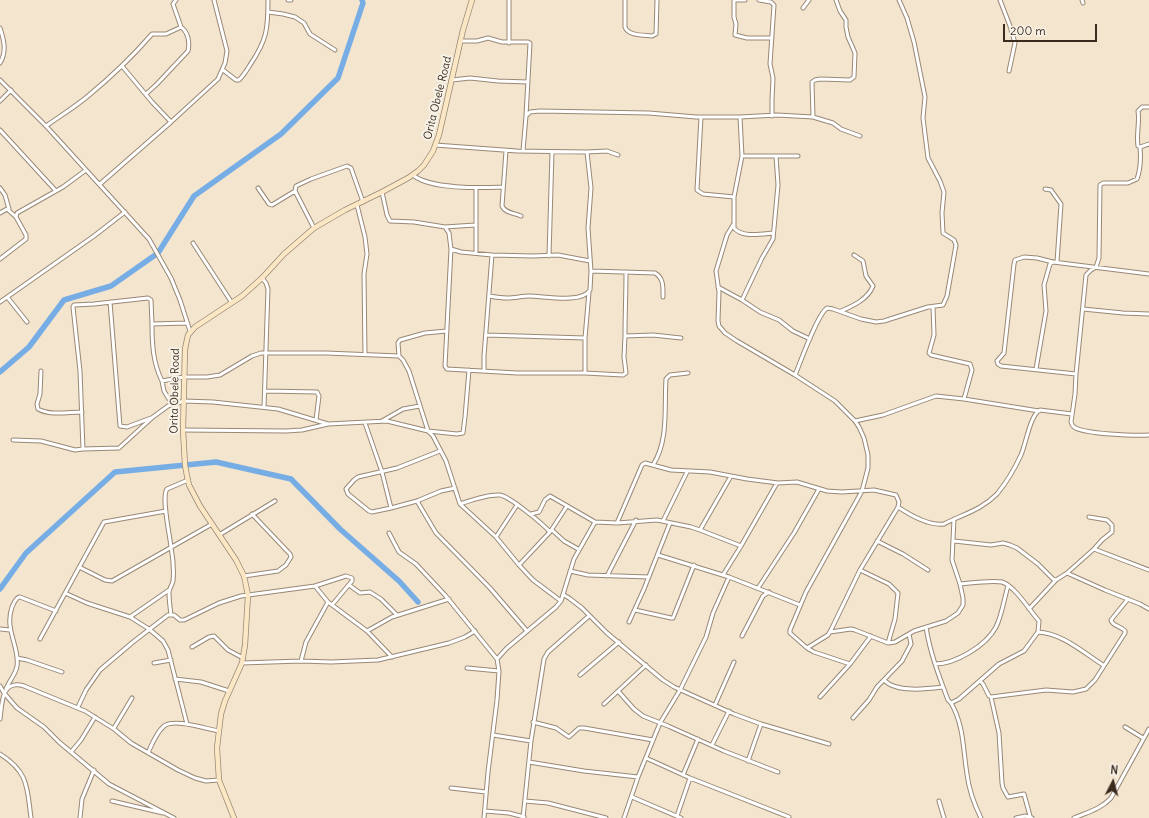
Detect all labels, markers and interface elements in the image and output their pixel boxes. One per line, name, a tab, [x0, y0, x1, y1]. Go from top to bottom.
scale bar	[1005, 16, 1099, 42]
text: 200 m	[1010, 23, 1046, 38]
street label: Orita Obele Road	[421, 55, 455, 141]
street label: Orita Obele Road	[168, 348, 182, 434]
north arrow	[1093, 762, 1133, 802]
text: N	[1110, 763, 1119, 777]

